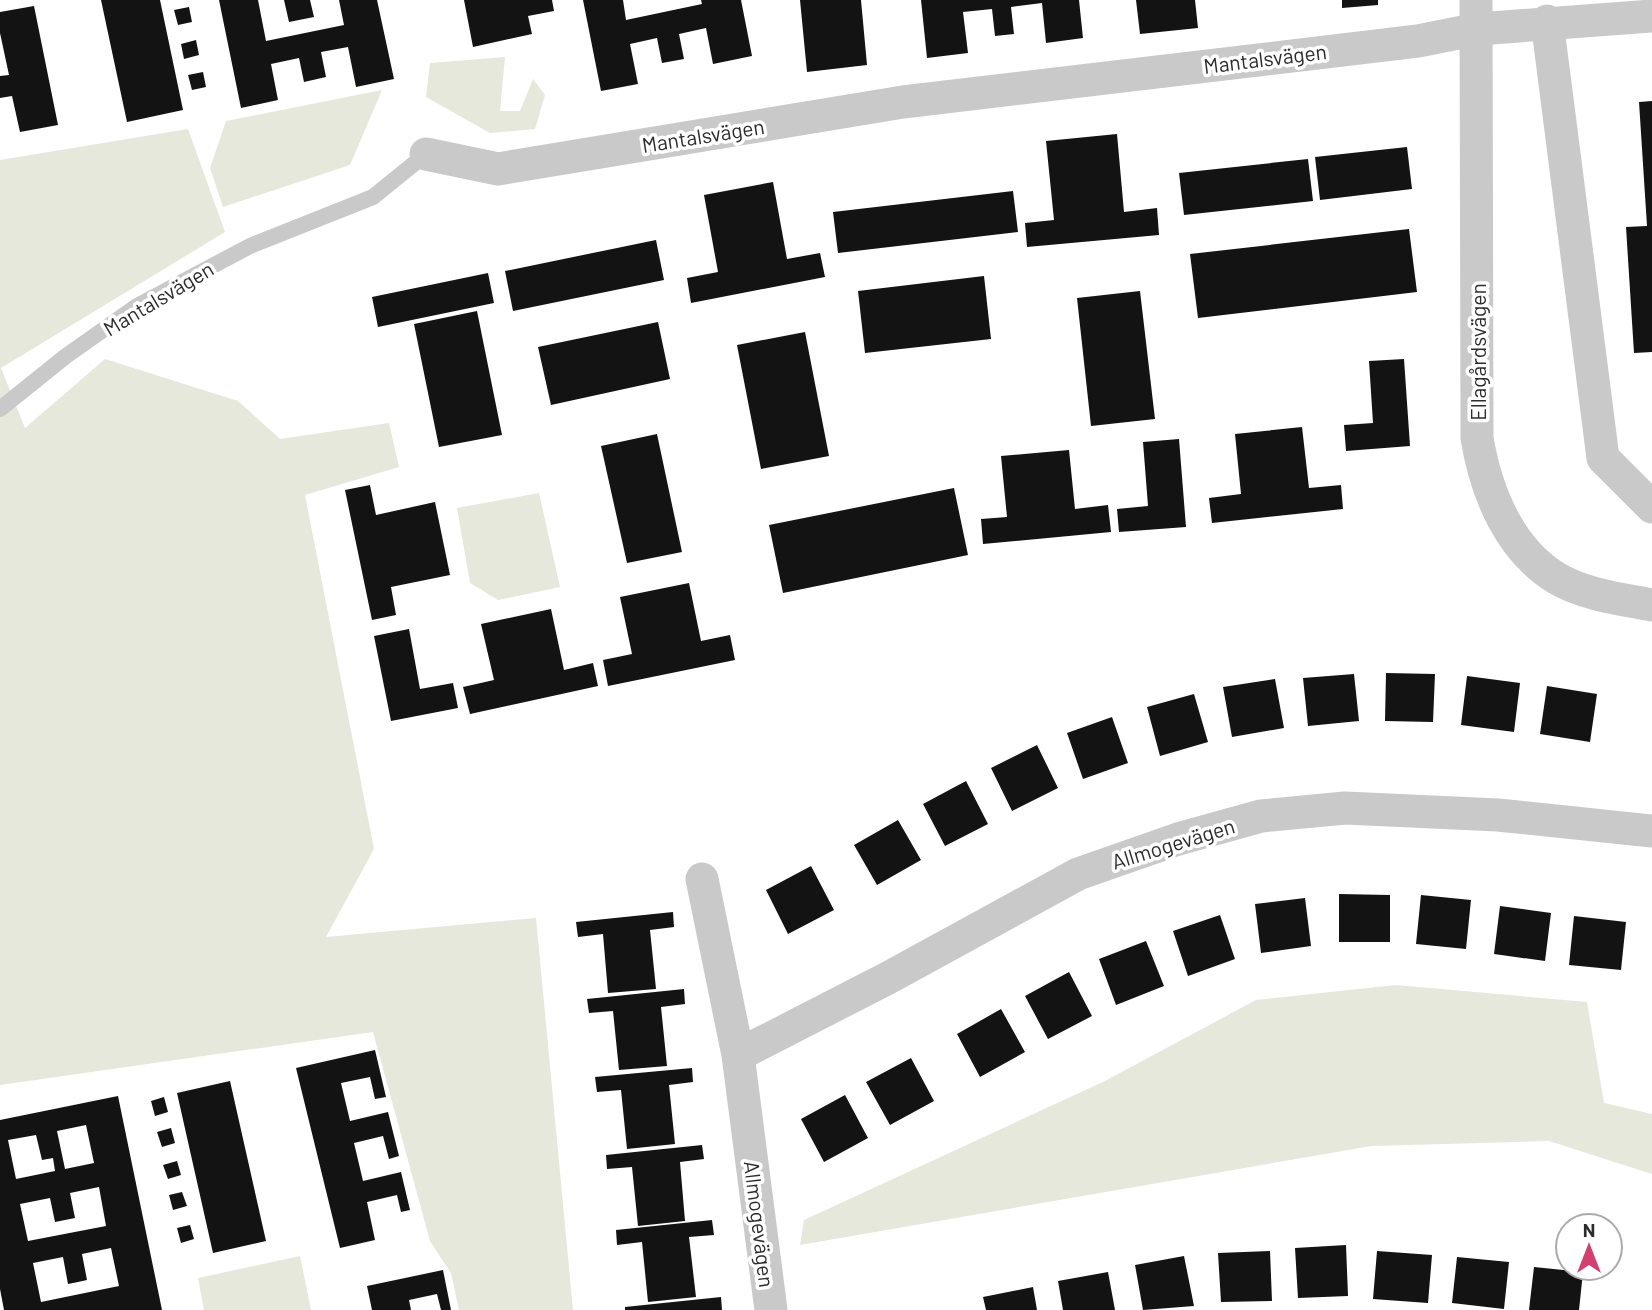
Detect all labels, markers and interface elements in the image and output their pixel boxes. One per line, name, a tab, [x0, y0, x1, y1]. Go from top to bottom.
street label: Mantalsvägen	[1202, 38, 1328, 78]
street label: Mantalsvägen	[640, 113, 766, 157]
street label: Mantalsvägen	[98, 255, 218, 341]
street label: Ellagårdsvägen	[1465, 283, 1490, 421]
street label: Allmogevägen	[1108, 812, 1238, 874]
street label: Allmogevägen	[740, 1159, 780, 1289]
north arrow	[1554, 1212, 1624, 1282]
text: N	[1583, 1218, 1595, 1241]

